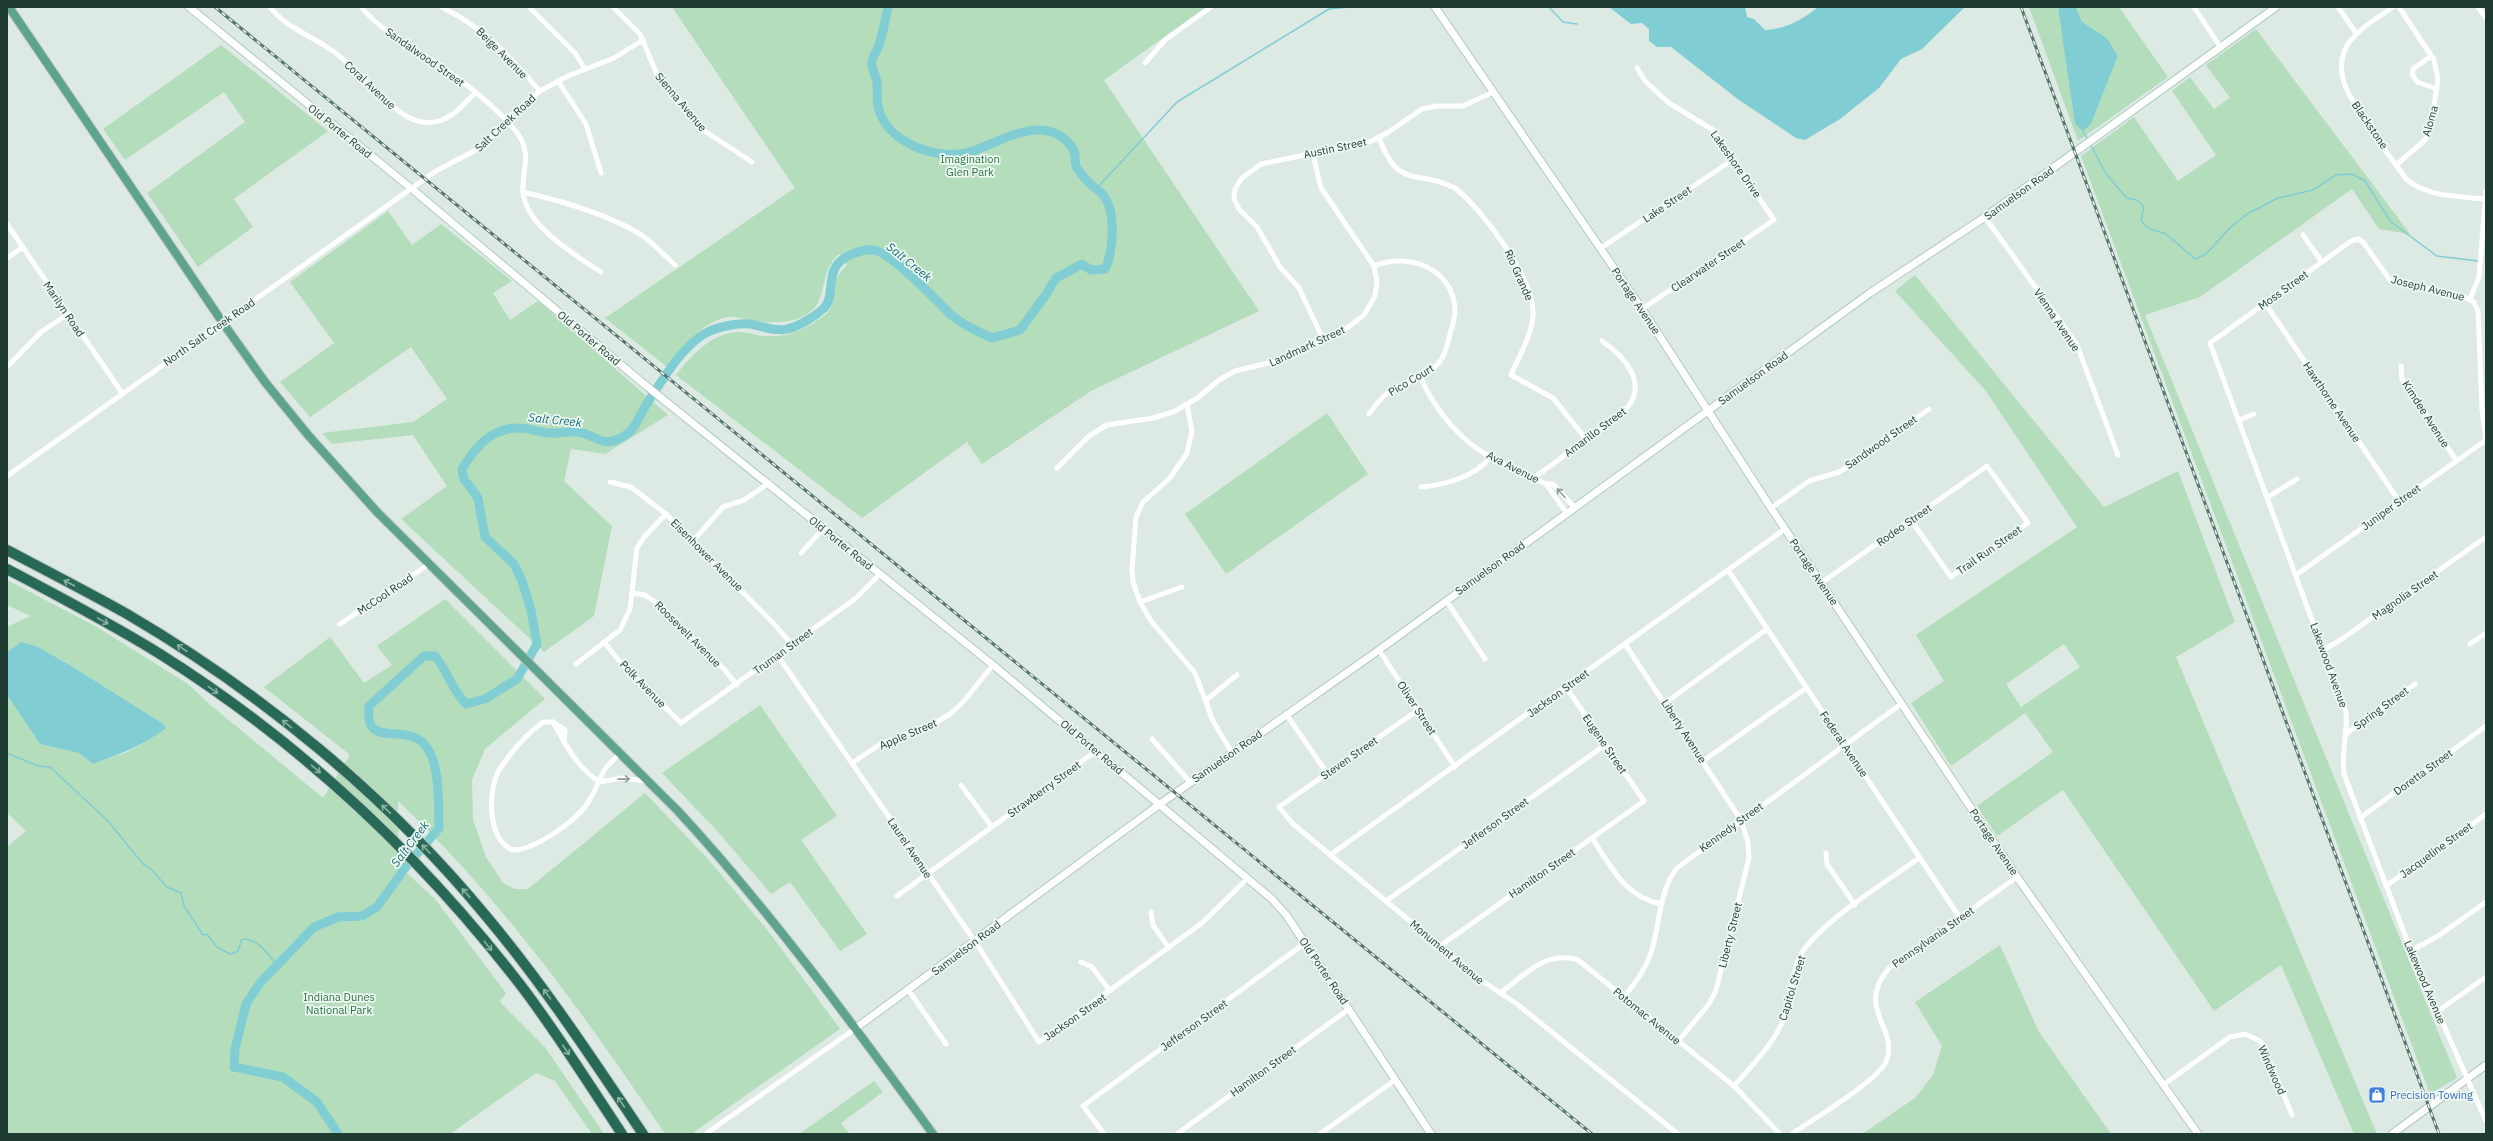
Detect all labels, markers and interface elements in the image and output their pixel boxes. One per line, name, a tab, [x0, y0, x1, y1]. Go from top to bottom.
street label: Sandalwood Street	[383, 24, 467, 90]
street label: Beige Avenue	[473, 24, 531, 82]
street label: Coral Avenue	[341, 58, 399, 112]
street label: Sienna Avenue	[652, 70, 710, 134]
street label: Salt Creek Road	[472, 91, 538, 155]
street label: Blackstone	[2349, 98, 2391, 152]
street label: Old Porter Road	[305, 101, 375, 161]
street label: Aloma	[2419, 104, 2441, 138]
street label: Lakeshore Drive	[1708, 128, 1764, 200]
street label: Austin Street	[1302, 134, 1368, 162]
park label: Imagination Glen Park	[940, 152, 1000, 179]
street label: Samuelson Road	[1981, 163, 2057, 223]
street label: Lake Street	[1640, 183, 1694, 225]
street label: Clearwater Street	[1668, 235, 1748, 295]
water label: Salt Creek	[884, 239, 936, 285]
street label: Rio Grande	[1501, 247, 1537, 303]
street label: Portage Avenue	[1609, 265, 1663, 337]
street label: Moss Street	[2255, 267, 2311, 313]
street label: Joseph Avenue	[2390, 272, 2466, 304]
street label: Marilyn Road	[40, 279, 88, 339]
street label: Vienna Avenue	[2031, 286, 2083, 354]
street label: North Salt Creek Road	[160, 295, 258, 369]
street label: Old Porter Road	[555, 307, 623, 369]
street label: Landmark Street	[1267, 322, 1347, 370]
street label: Samuelson Road	[1715, 348, 1791, 408]
street label: Hawthorne Avenue	[2300, 359, 2364, 445]
street label: Pico Court	[1386, 361, 1437, 399]
street label: Kimdee Avenue	[2399, 378, 2453, 450]
street label: Amarillo Street	[1561, 404, 1629, 460]
water label: Salt Creek	[528, 409, 583, 430]
street label: Sandwood Street	[1842, 412, 1920, 472]
street label: Ava Avenue	[1484, 448, 1542, 486]
street label: Juniper Street	[2359, 481, 2424, 533]
one-way arrow	[1557, 488, 1566, 498]
street label: Rodeo Street	[1874, 501, 1934, 549]
street label: Old Porter Road	[806, 513, 876, 573]
street label: Eisenhower Avenue	[668, 516, 746, 594]
street label: Trail Run Street	[1954, 522, 2024, 578]
street label: Portage Avenue	[1787, 536, 1841, 608]
street label: Samuelson Road	[1452, 538, 1528, 598]
street label: Magnolia Street	[2369, 567, 2441, 623]
street label: McCool Road	[354, 570, 416, 618]
one-way arrow	[64, 579, 76, 586]
street label: Roosevelt Avenue	[652, 598, 724, 670]
one-way arrow	[97, 617, 109, 625]
street label: Lakewood Avenue	[2307, 621, 2351, 709]
street label: Truman Street	[750, 625, 816, 677]
one-way arrow	[176, 644, 188, 652]
street label: Polk Avenue	[617, 657, 669, 711]
street label: Jackson Street	[1524, 666, 1592, 720]
street label: Oliver Street	[1394, 678, 1440, 738]
street label: Spring Street	[2351, 683, 2411, 733]
one-way arrow	[207, 686, 218, 694]
street label: Liberty Avenue	[1658, 696, 1710, 766]
street label: Federal Avenue	[1817, 708, 1871, 780]
street label: Eugene Street	[1580, 711, 1630, 777]
street label: Apple Street	[877, 715, 939, 752]
street label: Old Porter Road	[1058, 716, 1126, 778]
one-way arrow	[282, 720, 293, 729]
street label: Samuelson Road	[1189, 727, 1265, 785]
street label: Steven Street	[1318, 733, 1380, 783]
street label: Doretta Street	[2391, 746, 2455, 798]
street label: Strawberry Street	[1005, 758, 1084, 820]
one-way arrow	[311, 765, 321, 774]
one-way arrow	[617, 775, 630, 783]
street label: Jefferson Street	[1459, 794, 1531, 852]
street label: Kennedy Street	[1696, 799, 1766, 855]
one-way arrow	[381, 805, 391, 814]
street label: Portage Avenue	[1967, 806, 2021, 878]
street label: Laurel Avenue	[885, 815, 935, 881]
water label: Salt Creek	[387, 817, 432, 870]
street label: Jacqueline Street	[2397, 819, 2475, 881]
one-way arrow	[421, 844, 431, 854]
street label: Hamilton Street	[1506, 845, 1578, 901]
one-way arrow	[462, 888, 471, 898]
street label: Liberty Street	[1715, 901, 1745, 969]
street label: Pennsylvania Street	[1889, 903, 1977, 971]
street label: Samuelson Road	[929, 917, 1003, 979]
street label: Monument Avenue	[1407, 917, 1487, 987]
street label: Old Porter Road	[1296, 935, 1352, 1007]
street label: Lakewood Avenue	[2401, 938, 2449, 1026]
one-way arrow	[484, 940, 493, 951]
street label: Capitol Street	[1775, 954, 1809, 1022]
street label: Potomac Avenue	[1610, 984, 1684, 1048]
one-way arrow	[543, 989, 552, 1000]
park label: Indiana Dunes National Park	[303, 990, 375, 1017]
street label: Jackson Street	[1041, 990, 1109, 1044]
street label: Jefferson Street	[1158, 996, 1230, 1054]
street label: Hamilton Street	[1227, 1042, 1299, 1100]
street label: Windwood	[2255, 1043, 2289, 1097]
one-way arrow	[562, 1044, 570, 1055]
shop icon: Precision Towing	[2367, 1085, 2387, 1105]
place label: Precision Towing	[2390, 1088, 2473, 1102]
one-way arrow	[617, 1096, 625, 1107]

